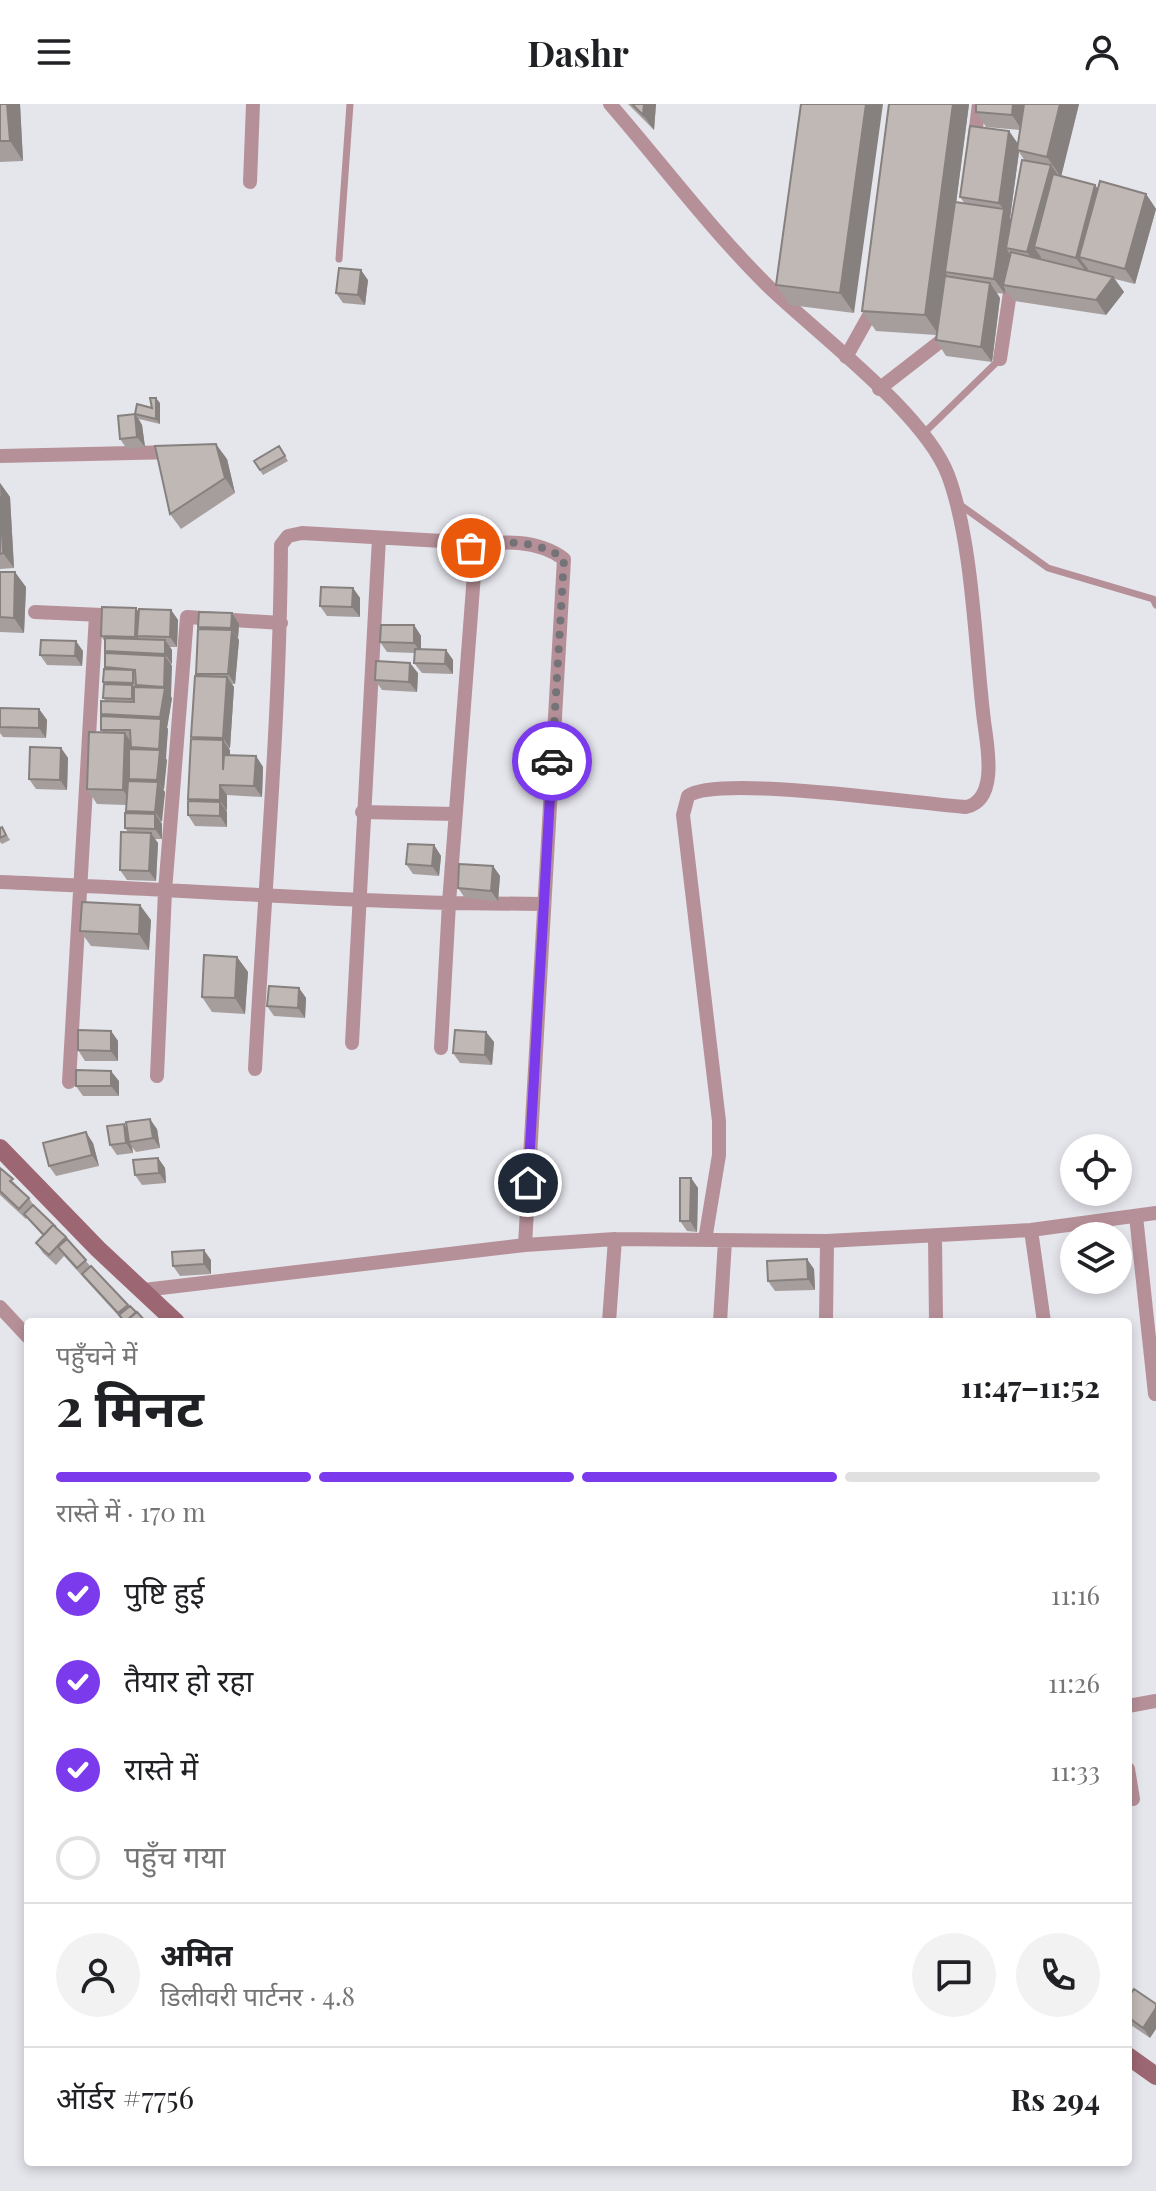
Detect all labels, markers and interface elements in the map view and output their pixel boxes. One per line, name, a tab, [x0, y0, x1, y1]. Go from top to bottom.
text: Dashr	[527, 28, 629, 76]
icon: menu	[32, 30, 76, 74]
icon: person	[1080, 30, 1124, 74]
pin	[437, 514, 505, 582]
icon: bag	[449, 526, 493, 570]
courier	[512, 721, 592, 801]
icon: car	[530, 739, 574, 783]
map controls	[1060, 1134, 1132, 1294]
button: locate	[1060, 1134, 1132, 1206]
pin	[494, 1149, 562, 1217]
icon: home	[506, 1161, 550, 1205]
button: layers	[1060, 1222, 1132, 1294]
text: पहुँचने में	[56, 1337, 138, 1372]
text: 11:47–11:52	[961, 1366, 1100, 1406]
text: 2 मिनट	[56, 1371, 204, 1440]
text: रास्ते में · 170 m	[56, 1494, 205, 1529]
icon: check	[56, 1572, 100, 1616]
text: पुष्टि हुई	[124, 1572, 204, 1612]
text: 11:16	[1051, 1577, 1100, 1612]
icon: check	[56, 1660, 100, 1704]
text: तैयार हो रहा	[124, 1660, 253, 1700]
text: 11:26	[1048, 1665, 1100, 1700]
icon: check	[56, 1748, 100, 1792]
text: रास्ते में	[124, 1748, 198, 1788]
text: 11:33	[1050, 1753, 1100, 1788]
text: पहुँच गया	[124, 1836, 226, 1876]
button: person	[56, 1933, 140, 2017]
button: chat	[912, 1933, 996, 2017]
button: phone	[1016, 1933, 1100, 2017]
text: अमित	[160, 1934, 233, 1974]
text: डिलीवरी पार्टनर · 4.8	[160, 1978, 355, 2013]
text: ऑर्डर #7756	[56, 2077, 194, 2117]
text: Rs 294	[1011, 2079, 1100, 2119]

